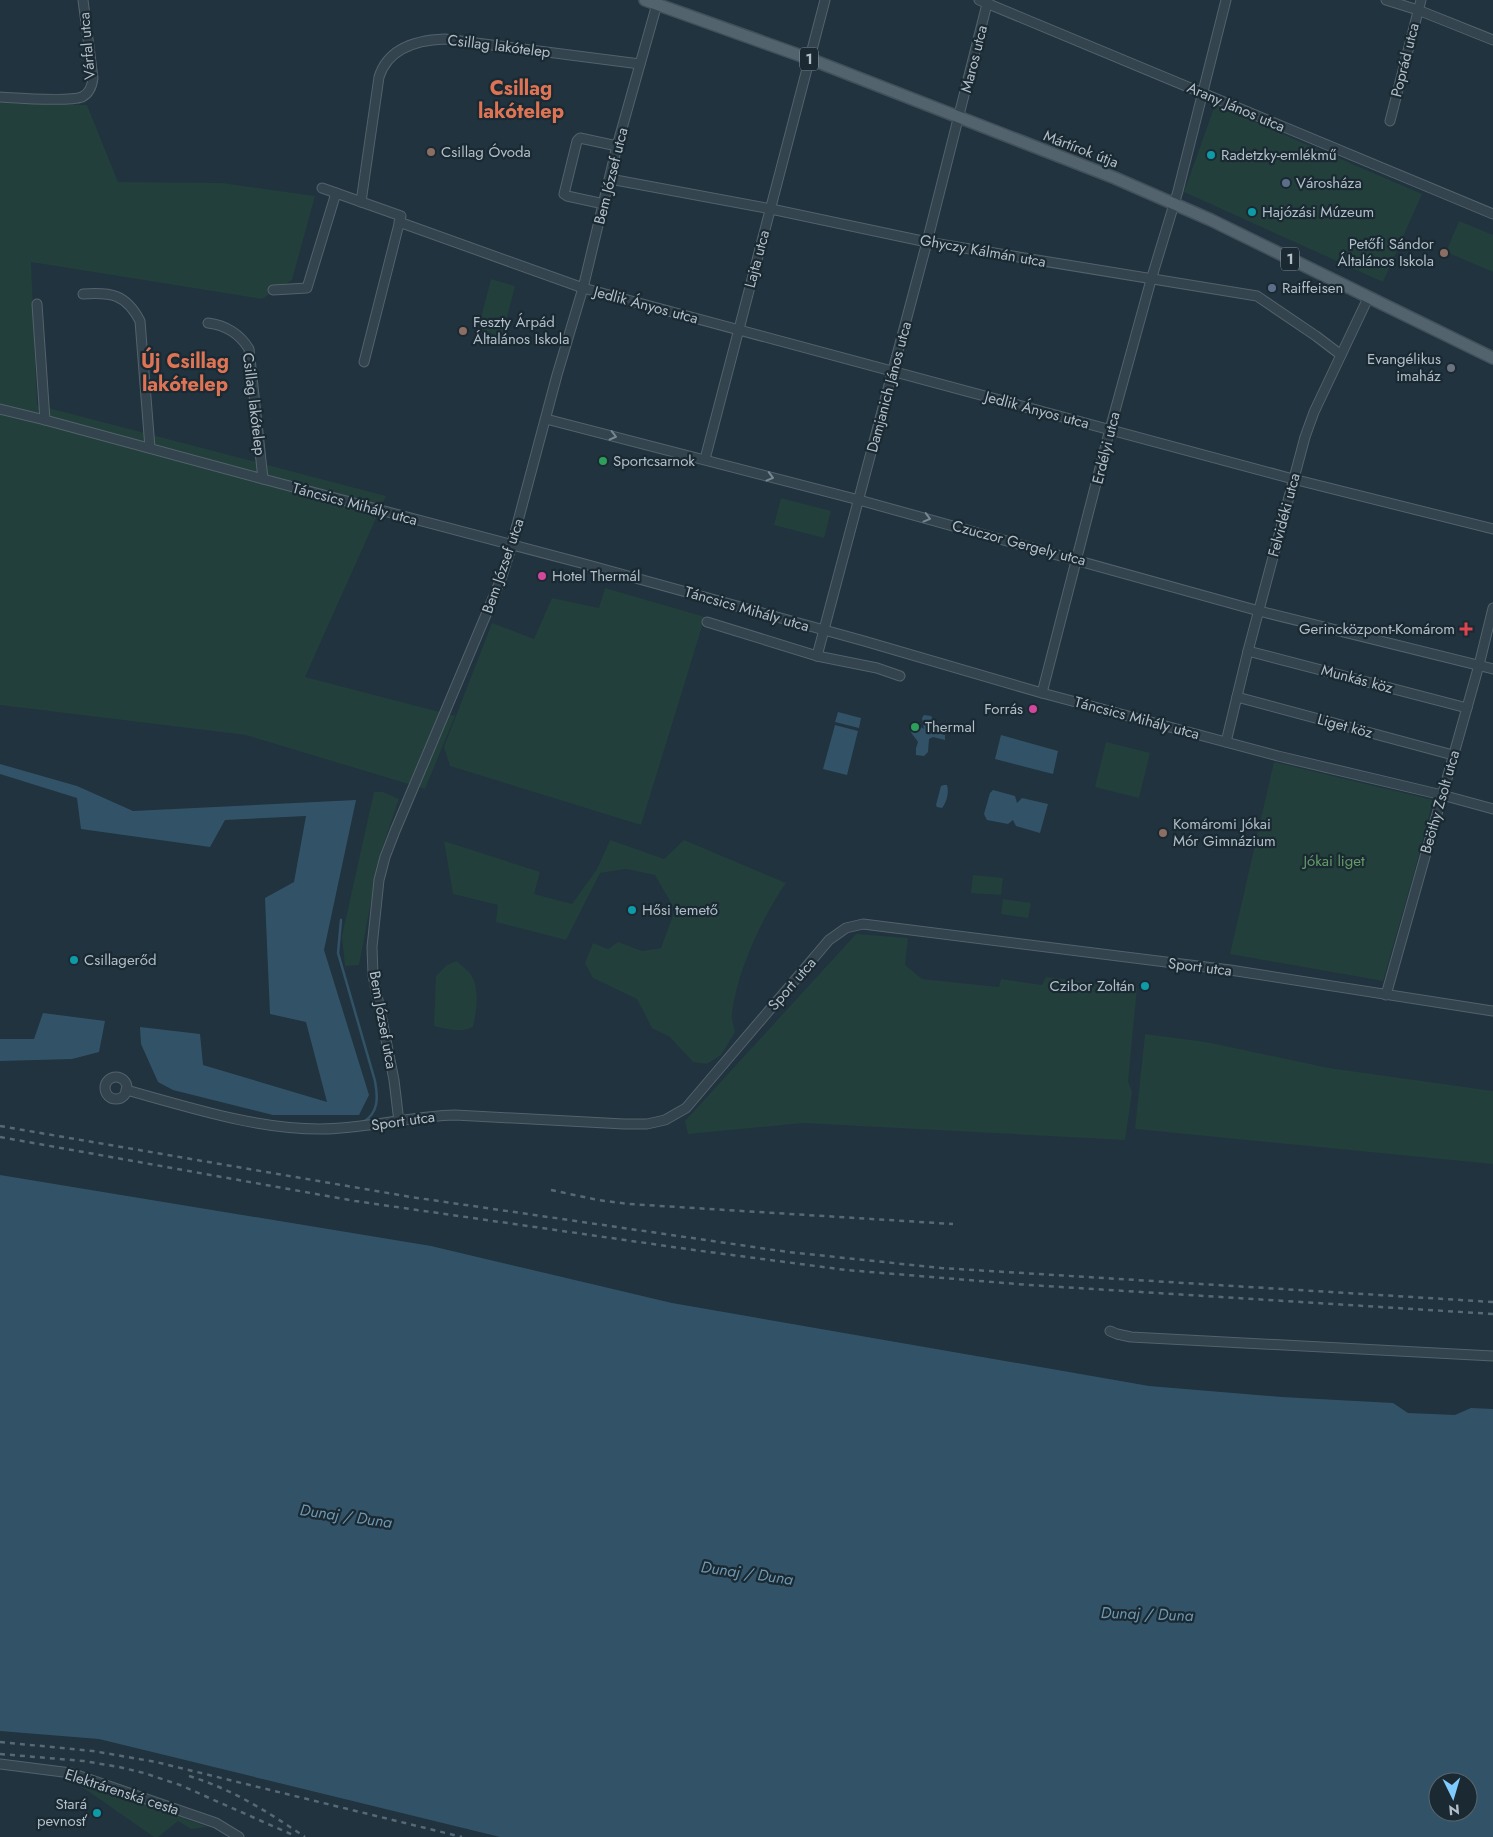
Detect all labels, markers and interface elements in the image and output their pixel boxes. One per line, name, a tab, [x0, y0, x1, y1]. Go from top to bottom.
street label: Várfal utca	[73, 11, 101, 81]
street label: Poprád utca	[1385, 21, 1425, 99]
street label: Maros utca	[955, 23, 993, 95]
street label: Csillag lakótelep	[446, 29, 552, 63]
road number: 1	[800, 48, 818, 70]
district label: Csillag lakótelep	[478, 74, 564, 126]
street label: Arany János utca	[1184, 76, 1288, 138]
street label: Bem József utca	[588, 125, 634, 227]
street label: Mártírok útja	[1040, 125, 1122, 173]
place label: Csillag Óvoda	[441, 141, 531, 163]
place label: Radetzky-emlékmű	[1221, 144, 1337, 166]
marker: Csillag Óvoda	[425, 146, 437, 158]
marker: Radetzky-emlékmű	[1205, 149, 1217, 161]
place label: Városháza	[1296, 172, 1362, 194]
marker: Városháza	[1280, 177, 1292, 189]
place label: Hajózási Múzeum	[1262, 201, 1374, 223]
marker: Hajózási Múzeum	[1246, 206, 1258, 218]
street label: Lajta utca	[739, 228, 775, 290]
street label: Ghyczy Kálmán utca	[918, 229, 1048, 273]
place label: Petőfi Sándor Általános Iskola	[1338, 233, 1435, 272]
marker: Petőfi Sándor Általános Iskola	[1438, 247, 1450, 259]
road number: 1	[1281, 248, 1299, 270]
place label: Raiffeisen	[1282, 277, 1343, 299]
street label: Jedlik Ányos utca	[590, 280, 701, 329]
marker: Raiffeisen	[1266, 282, 1278, 294]
place label: Feszty Árpád Általános Iskola	[473, 311, 569, 350]
street label: Damjanich János utca	[861, 319, 917, 455]
marker: Feszty Árpád Általános Iskola	[457, 325, 469, 337]
district label: Új Csillag lakótelep	[141, 347, 229, 399]
place label: Evangélikus imaház	[1367, 348, 1441, 387]
street label: Csillag lakótelep	[237, 351, 271, 457]
marker: Evangélikus imaház	[1445, 362, 1457, 374]
street label: Jedlik Ányos utca	[981, 385, 1092, 434]
street label: Erdélyi utca	[1086, 409, 1126, 487]
one-way arrow	[609, 430, 618, 441]
place label: Sportcsarnok	[613, 450, 695, 472]
marker: Sportcsarnok	[597, 455, 609, 467]
one-way arrow	[766, 471, 774, 481]
street label: Felvidéki utca	[1262, 471, 1306, 559]
street label: Táncsics Mihály utca	[290, 477, 420, 531]
one-way arrow	[923, 513, 931, 523]
street label: Czuczor Gergely utca	[950, 515, 1088, 571]
street label: Bem József utca	[476, 516, 530, 616]
place label: Hotel Thermál	[552, 565, 640, 587]
marker: Hotel Thermál	[536, 570, 548, 582]
street label: Táncsics Mihály utca	[682, 581, 812, 637]
place label: Gerincközpont-Komárom	[1299, 618, 1455, 640]
marker: Gerincközpont-Komárom	[1459, 622, 1473, 636]
street label: Munkás köz	[1319, 659, 1395, 699]
street label: Táncsics Mihály utca	[1072, 691, 1202, 745]
place label: Forrás	[984, 698, 1023, 720]
marker: Forrás	[1027, 703, 1039, 715]
street label: Liget köz	[1315, 708, 1375, 744]
place label: Thermal	[925, 716, 975, 738]
marker: Thermal	[909, 721, 921, 733]
street label: Beöthy Zsolt utca	[1415, 748, 1465, 856]
place label: Komáromi Jókai Mór Gimnázium	[1173, 813, 1276, 852]
marker: Komáromi Jókai Mór Gimnázium	[1157, 827, 1169, 839]
park label: Jókai liget	[1301, 850, 1365, 872]
place label: Hősi temető	[642, 899, 718, 921]
marker: Hősi temető	[626, 904, 638, 916]
place label: Csillagerőd	[84, 949, 157, 971]
street label: Sport utca	[1167, 952, 1233, 982]
street label: Sport utca	[763, 953, 821, 1015]
marker: Csillagerőd	[68, 954, 80, 966]
street label: Bem József utca	[364, 969, 402, 1071]
place label: Czibor Zoltán	[1049, 975, 1135, 997]
marker: Czibor Zoltán	[1139, 980, 1151, 992]
street label: Sport utca	[370, 1106, 436, 1136]
water label: Dunaj / Duna	[298, 1498, 394, 1534]
water label: Dunaj / Duna	[699, 1555, 795, 1591]
water label: Dunaj / Duna	[1100, 1601, 1194, 1627]
street label: Elektrárenská cesta	[62, 1763, 182, 1821]
north arrow	[1428, 1772, 1478, 1822]
place label: Stará pevnosť	[37, 1793, 88, 1832]
text: N	[1448, 1800, 1461, 1820]
marker: Stará pevnosť	[91, 1807, 103, 1819]

